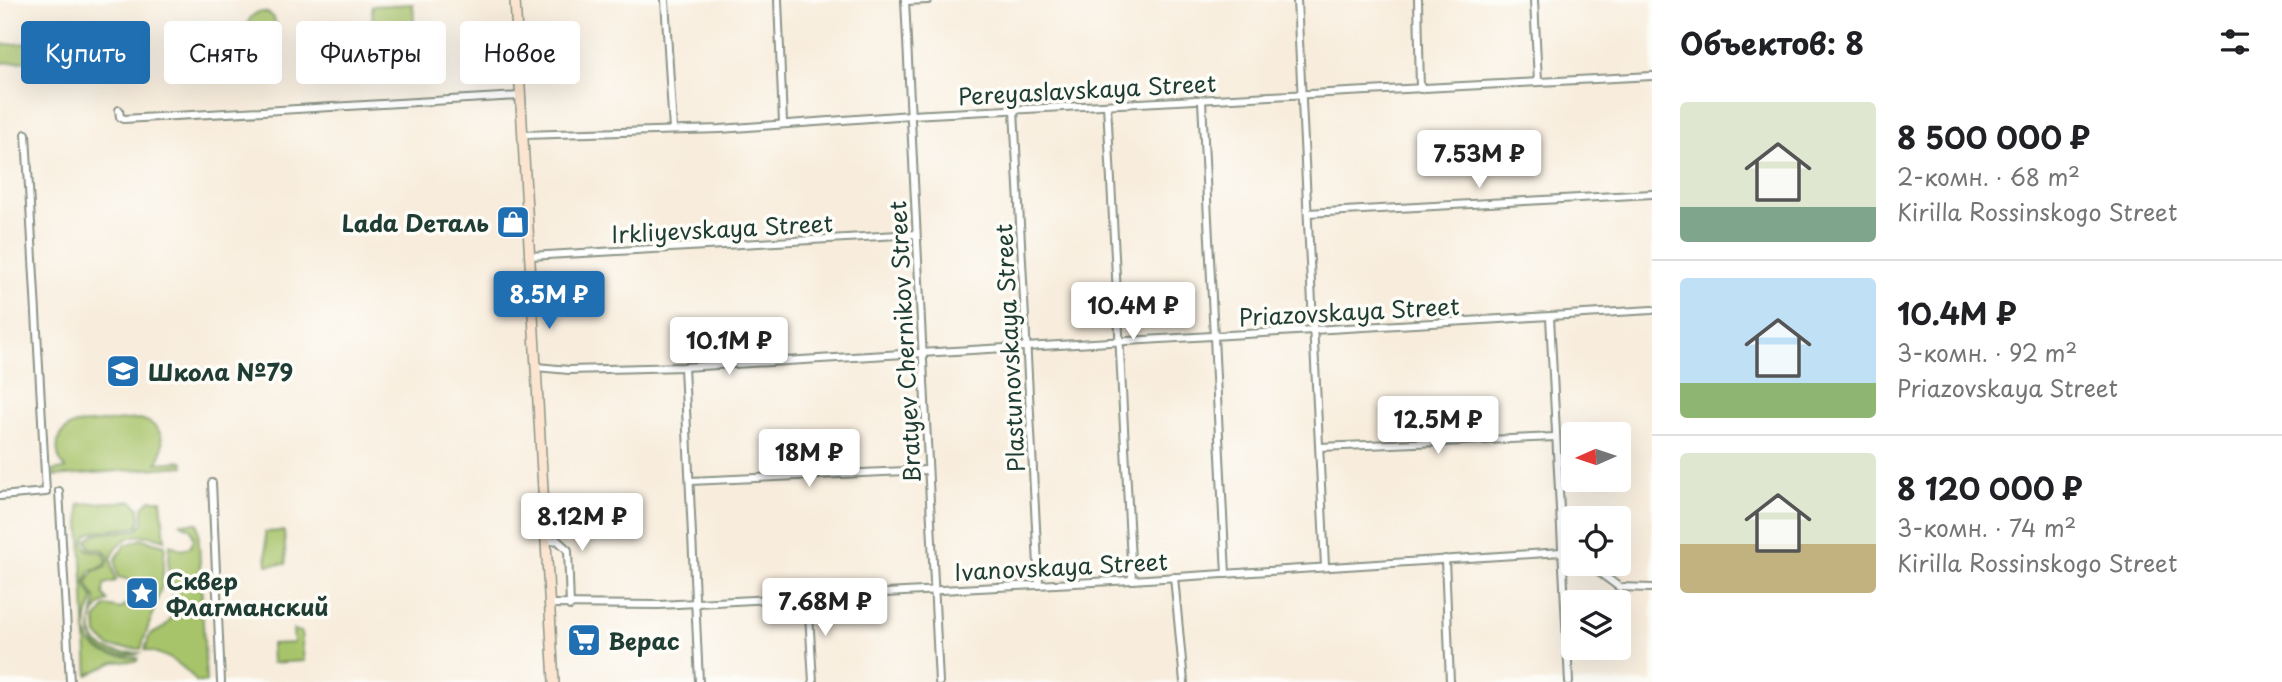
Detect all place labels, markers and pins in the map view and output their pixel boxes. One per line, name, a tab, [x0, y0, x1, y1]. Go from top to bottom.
pin: 7.53M ₽	[1414, 130, 1544, 190]
shop icon: Lada Dеталь	[494, 203, 532, 241]
place label: Lada Dеталь	[342, 205, 489, 240]
pin: 8.5M ₽	[492, 272, 606, 331]
pin: 10.4M ₽	[1068, 282, 1198, 342]
pin: 10.1M ₽	[664, 318, 794, 377]
school or university icon: Школа №79	[104, 352, 142, 390]
place label: Школа №79	[148, 354, 293, 389]
pin: 12.5M ₽	[1373, 396, 1503, 456]
pin: 18M ₽	[760, 430, 858, 489]
pin: 8.12M ₽	[517, 494, 647, 553]
place label: Сквер Флагманский	[166, 563, 329, 624]
place icon: Сквер Флагманский	[123, 574, 161, 612]
pin: 7.68M ₽	[760, 578, 890, 638]
supermarket icon: Верас	[565, 621, 603, 659]
place label: Верас	[608, 623, 680, 658]

